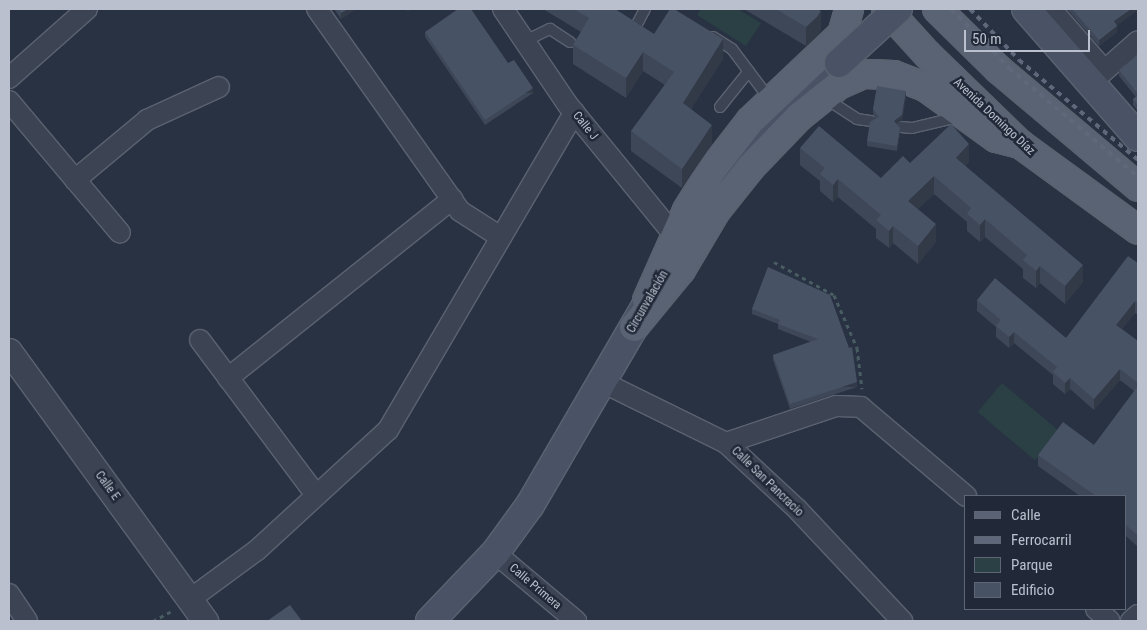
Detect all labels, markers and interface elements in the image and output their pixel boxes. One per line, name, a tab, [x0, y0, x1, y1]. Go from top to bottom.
scale bar	[967, 20, 1093, 52]
text: 50 m	[972, 30, 1002, 48]
street label: Avenida Domingo Díaz	[950, 76, 1038, 158]
street label: Calle J	[569, 109, 601, 143]
street label: Circunvalación	[624, 268, 672, 336]
street label: Calle San Pancracio	[728, 444, 806, 520]
street label: Calle E	[92, 469, 122, 503]
legend	[964, 495, 1127, 610]
text: Calle	[1011, 506, 1041, 524]
text: Ferrocarril	[1011, 531, 1072, 549]
text: Parque	[1011, 556, 1053, 574]
street label: Calle Primera	[506, 561, 564, 613]
text: Edificio	[1011, 581, 1054, 599]

